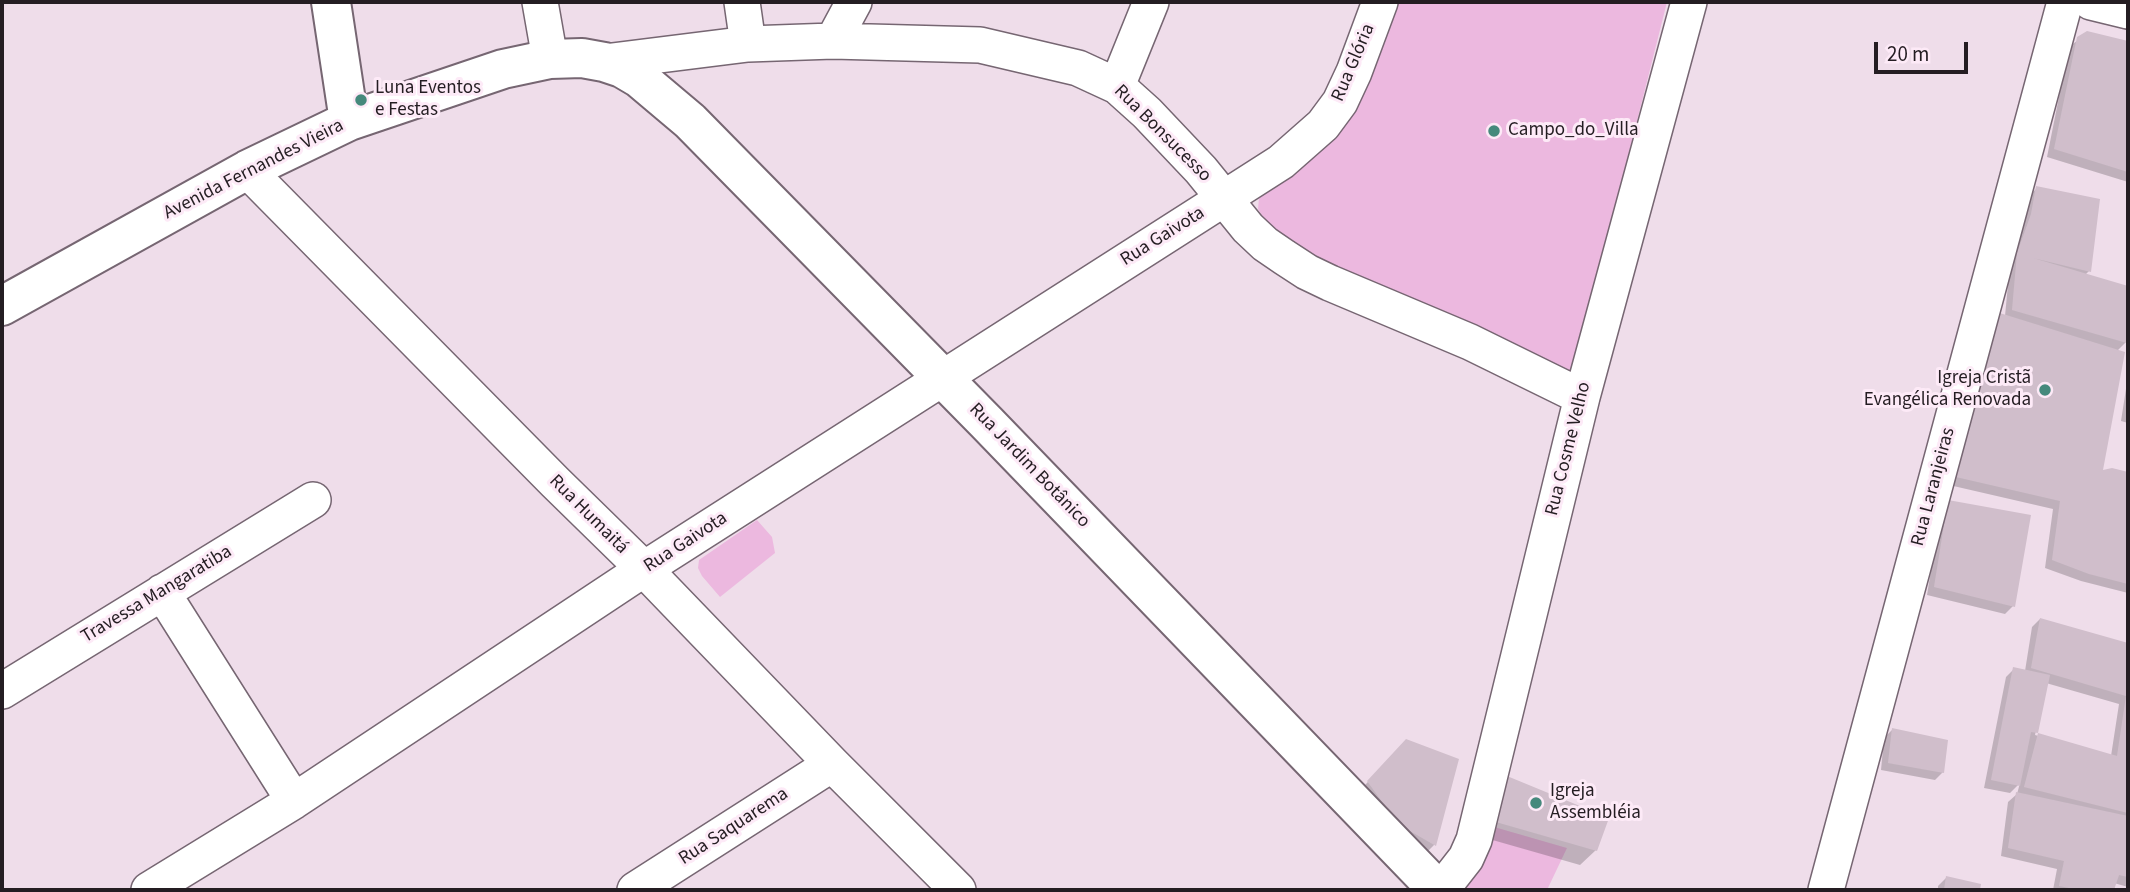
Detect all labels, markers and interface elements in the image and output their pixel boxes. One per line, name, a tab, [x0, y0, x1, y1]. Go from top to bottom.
street label: Rua Glória	[1327, 21, 1381, 105]
scale bar	[1878, 28, 1972, 72]
text: 20 m	[1887, 39, 1929, 69]
place label: Luna Eventos e Festas	[375, 78, 481, 122]
street label: Rua Bonsucesso	[1108, 80, 1216, 188]
marker: Luna Eventos e Festas	[353, 92, 369, 108]
street label: Avenida Fernandes Vieira	[160, 115, 348, 225]
place label: Campo_do_Villa	[1508, 120, 1639, 142]
marker: Campo_do_Villa	[1486, 123, 1502, 139]
street label: Rua Gaivota	[1117, 202, 1209, 272]
place label: Igreja Cristã Evangélica Renovada	[1864, 368, 2031, 412]
street label: Rua Cosme Velho	[1541, 380, 1597, 518]
marker: Igreja Cristã Evangélica Renovada	[2037, 382, 2053, 398]
street label: Rua Jardim Botânico	[964, 399, 1094, 533]
street label: Rua Laranjeiras	[1907, 425, 1961, 549]
street label: Rua Humaitá	[544, 471, 632, 559]
street label: Rua Gaivota	[640, 508, 732, 578]
street label: Travessa Mangaratiba	[78, 541, 236, 649]
place label: Igreja Assembléia	[1550, 781, 1641, 825]
street label: Rua Saquarema	[675, 783, 793, 871]
marker: Igreja Assembléia	[1528, 795, 1544, 811]

